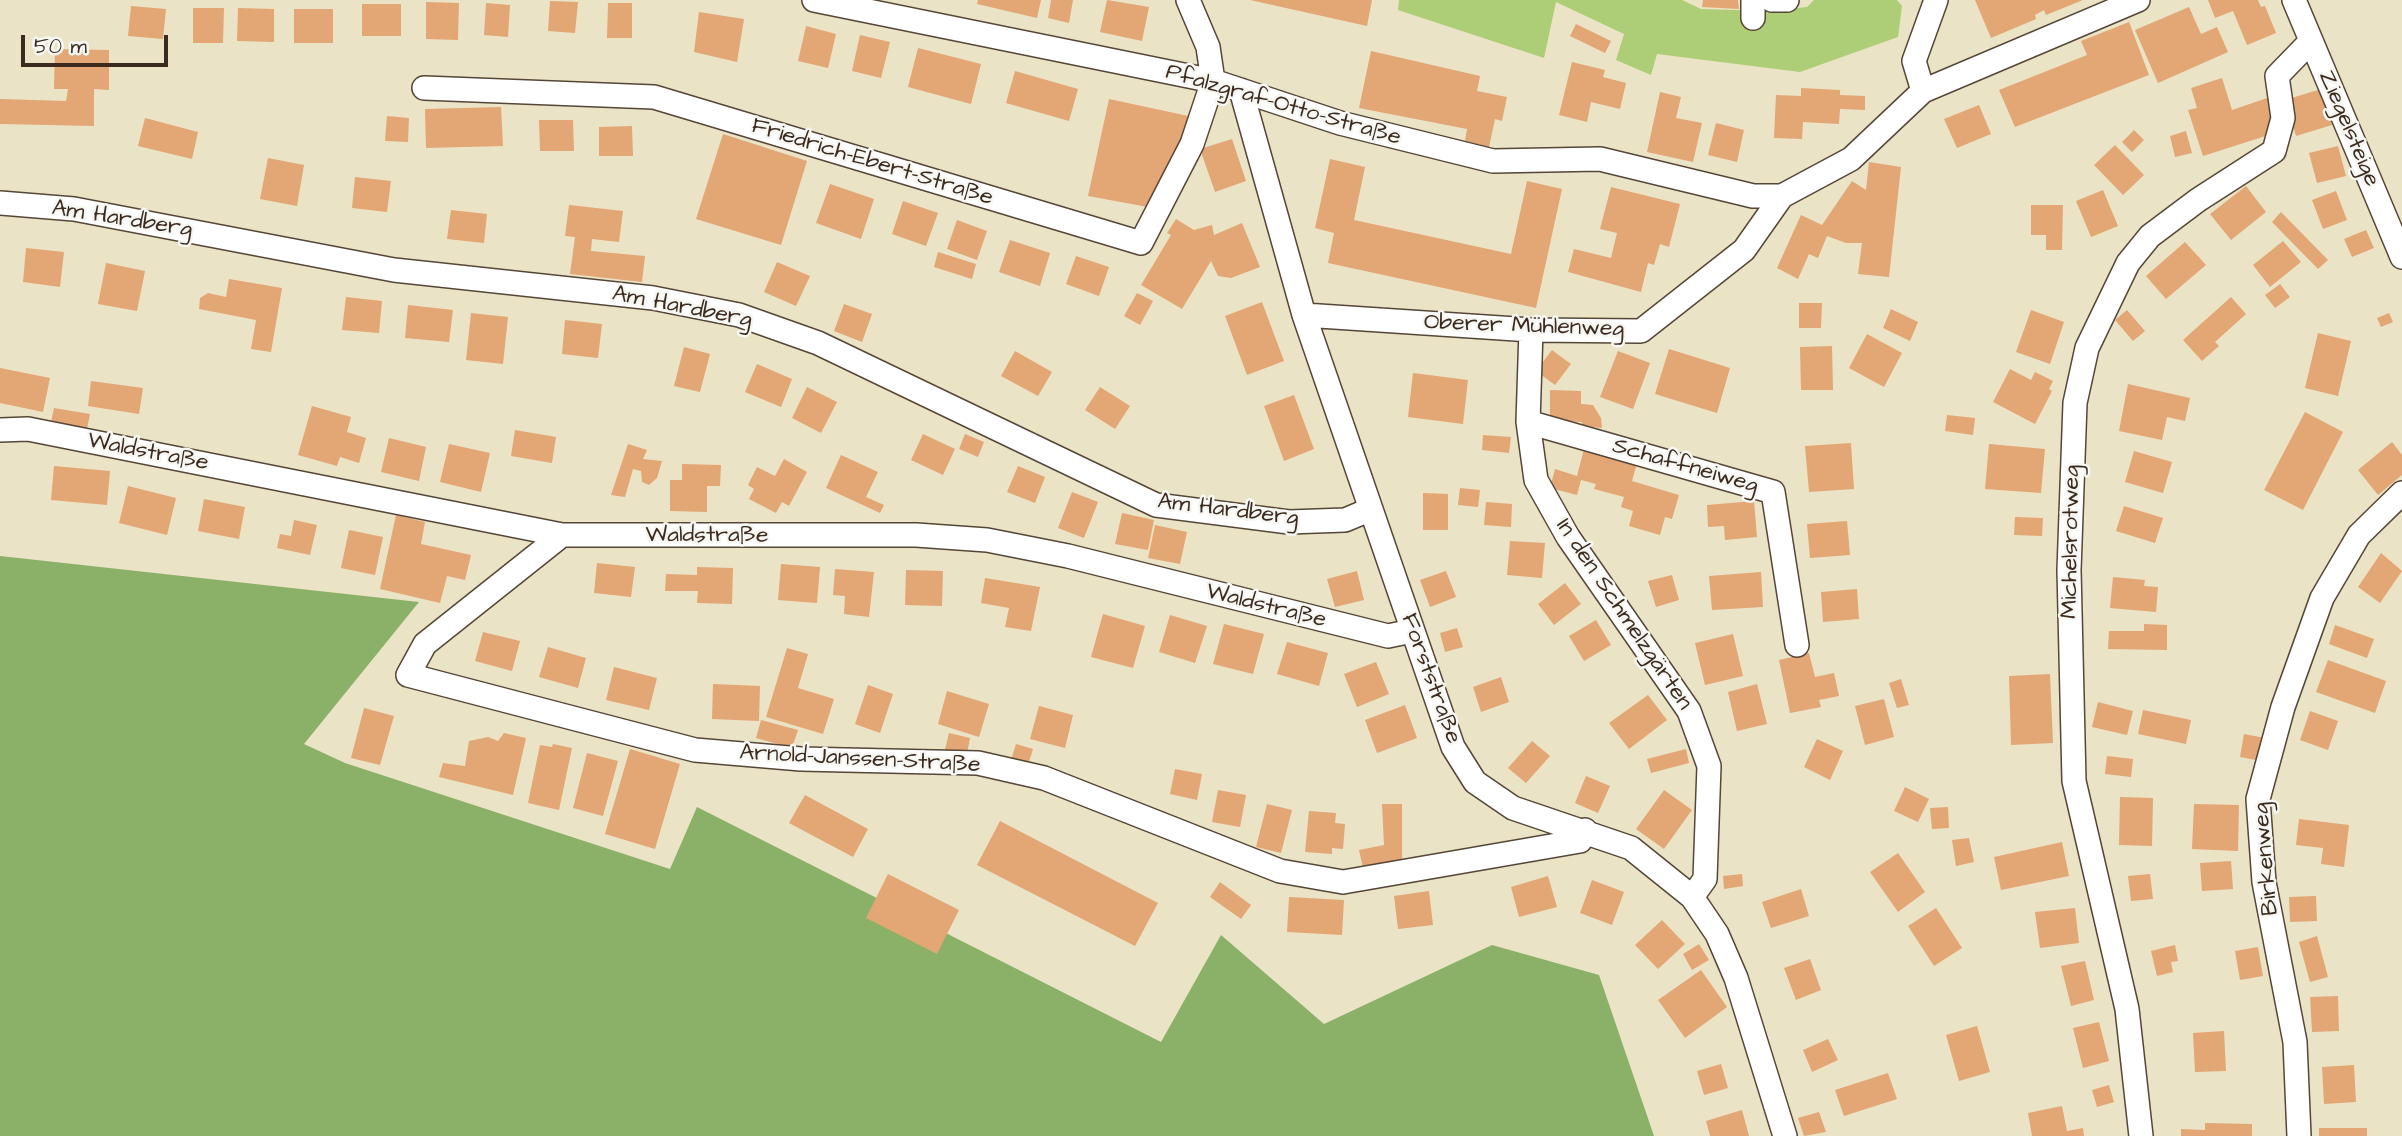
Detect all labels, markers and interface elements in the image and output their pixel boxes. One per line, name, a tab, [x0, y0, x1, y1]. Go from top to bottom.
scale bar	[24, 21, 172, 65]
text: 50 m	[34, 32, 87, 61]
street label: Pfalzgraf-Otto-Straße	[1162, 59, 1404, 153]
street label: Ziegelsteige	[2311, 67, 2385, 191]
street label: Friedrich-Ebert-Straße	[748, 113, 996, 213]
street label: Am Hardberg	[50, 195, 194, 245]
street label: Am Hardberg	[610, 281, 754, 335]
street label: Oberer Mühlenweg	[1423, 310, 1625, 344]
street label: Waldstraße	[85, 428, 211, 478]
street label: Schaffneiweg	[1609, 433, 1761, 501]
street label: Michelsrotweg	[2057, 465, 2087, 619]
street label: Am Hardberg	[1156, 489, 1300, 533]
street label: In den Schmelzgärten	[1549, 514, 1697, 716]
street label: Waldstraße	[646, 522, 768, 550]
street label: Waldstraße	[1203, 579, 1329, 635]
street label: Forststraße	[1394, 610, 1466, 748]
street label: Arnold-Janssen-Straße	[739, 740, 981, 780]
street label: Birkenweg	[2248, 801, 2286, 917]

